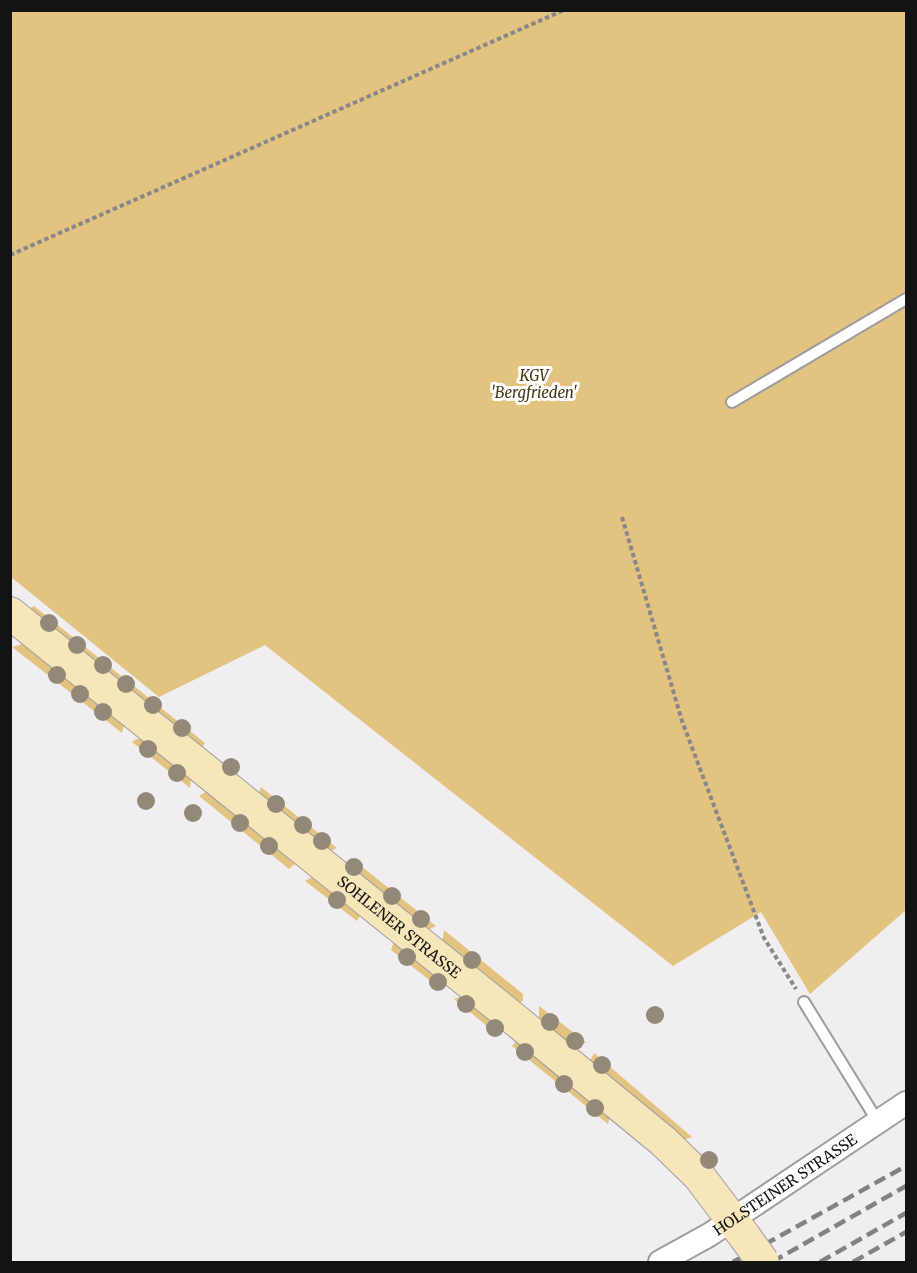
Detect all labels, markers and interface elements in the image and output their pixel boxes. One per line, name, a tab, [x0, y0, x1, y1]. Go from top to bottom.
park label: KGV 'Bergfrieden'	[491, 366, 577, 402]
street label: SOHLENER STRASSE	[334, 871, 466, 982]
street label: HOLSTEINER STRASSE	[709, 1129, 860, 1239]

